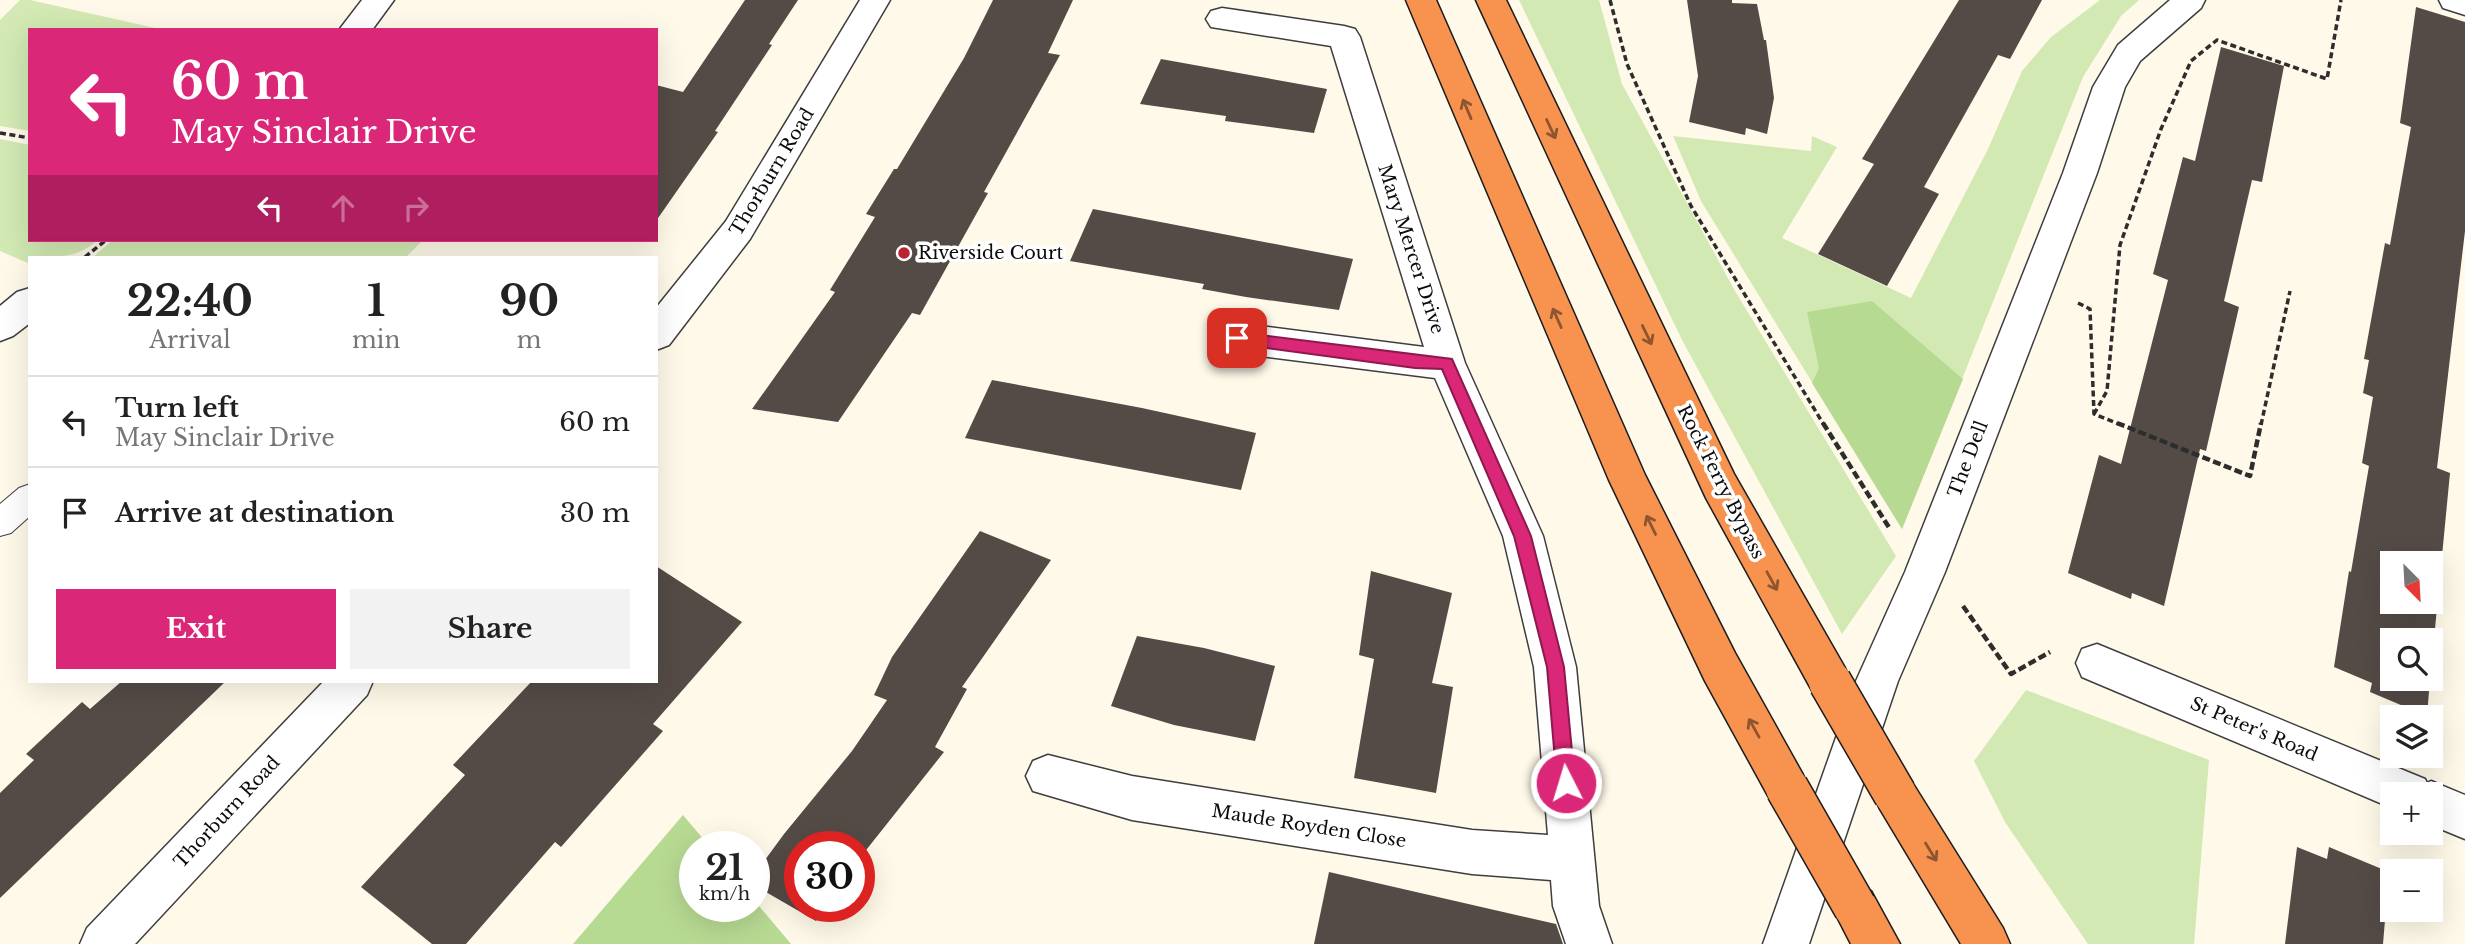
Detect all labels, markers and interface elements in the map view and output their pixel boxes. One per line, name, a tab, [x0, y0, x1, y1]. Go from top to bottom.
text: 60 m	[171, 51, 308, 112]
icon: left	[56, 56, 147, 147]
one-way arrow	[1460, 99, 1473, 120]
street label: Thorburn Road	[725, 104, 819, 240]
text: May Sinclair Drive	[171, 112, 476, 152]
one-way arrow	[1545, 118, 1558, 139]
street label: Mary Mercer Drive	[1373, 161, 1449, 337]
icon: left	[251, 189, 289, 227]
icon: ahead	[324, 189, 362, 227]
icon: right	[397, 189, 435, 227]
place label: Riverside Court	[918, 242, 1064, 264]
marker: Riverside Court	[896, 245, 912, 261]
text: 22:40	[127, 275, 253, 327]
text: 1	[367, 275, 385, 327]
text: 90	[499, 275, 559, 327]
pin	[1207, 308, 1267, 368]
one-way arrow	[1550, 308, 1563, 329]
icon: arrive	[1218, 319, 1256, 357]
one-way arrow	[1641, 324, 1654, 345]
text: Arrival	[149, 326, 231, 354]
text: min	[352, 326, 400, 354]
text: m	[517, 326, 541, 354]
text: Turn left	[115, 392, 239, 424]
street label: Rock Ferry Bypass	[1673, 401, 1769, 563]
icon: left	[56, 403, 94, 441]
text: 60 m	[559, 406, 630, 438]
street label: The Dell	[1943, 417, 1993, 500]
text: May Sinclair Drive	[115, 424, 335, 452]
icon: arrive	[56, 494, 94, 532]
text: Arrive at destination	[115, 497, 395, 529]
text: 30 m	[560, 497, 630, 529]
one-way arrow	[1643, 515, 1657, 536]
north arrow	[2380, 551, 2443, 614]
map controls	[2380, 551, 2443, 922]
one-way arrow	[1765, 571, 1779, 591]
button: Exit	[56, 589, 336, 669]
button: Share	[350, 589, 630, 669]
button: search	[2380, 628, 2443, 691]
street label: St Peter's Road	[2187, 692, 2321, 766]
button: layers	[2380, 705, 2443, 768]
one-way arrow	[1747, 718, 1760, 739]
position arrow	[1529, 746, 1603, 820]
street label: Thorburn Road	[169, 751, 285, 873]
button: +	[2380, 782, 2443, 845]
street label: Maude Royden Close	[1210, 800, 1408, 852]
speed limit sign: 30	[784, 831, 875, 922]
one-way arrow	[1924, 842, 1938, 862]
text: 21	[705, 846, 744, 889]
button: −	[2380, 859, 2443, 922]
text: km/h	[699, 883, 750, 905]

